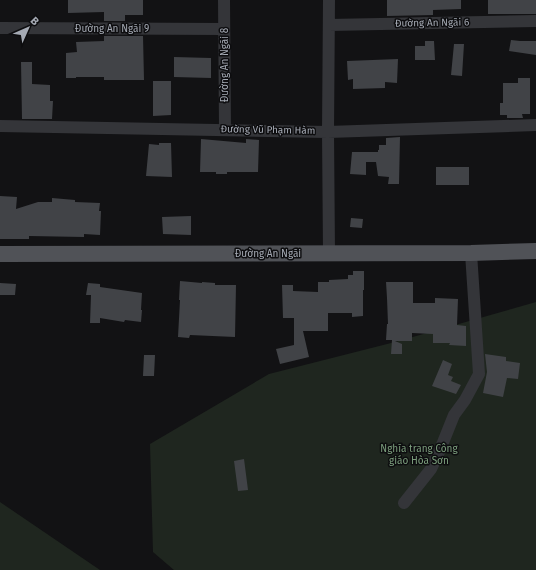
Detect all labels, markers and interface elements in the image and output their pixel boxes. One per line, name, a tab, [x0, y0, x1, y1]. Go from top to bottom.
north arrow	[8, 8, 48, 48]
text: B	[28, 14, 42, 28]
street label: Đường An Ngãi 6	[395, 16, 469, 30]
street label: Đường An Ngãi 9	[75, 23, 149, 35]
street label: Đường An Ngãi 8	[219, 27, 231, 102]
street label: Đường Vũ Phạm Hàm	[220, 123, 316, 137]
street label: Đường An Ngãi	[235, 248, 301, 260]
park label: Nghĩa trang Công giáo Hòa Sơn	[380, 443, 458, 467]

